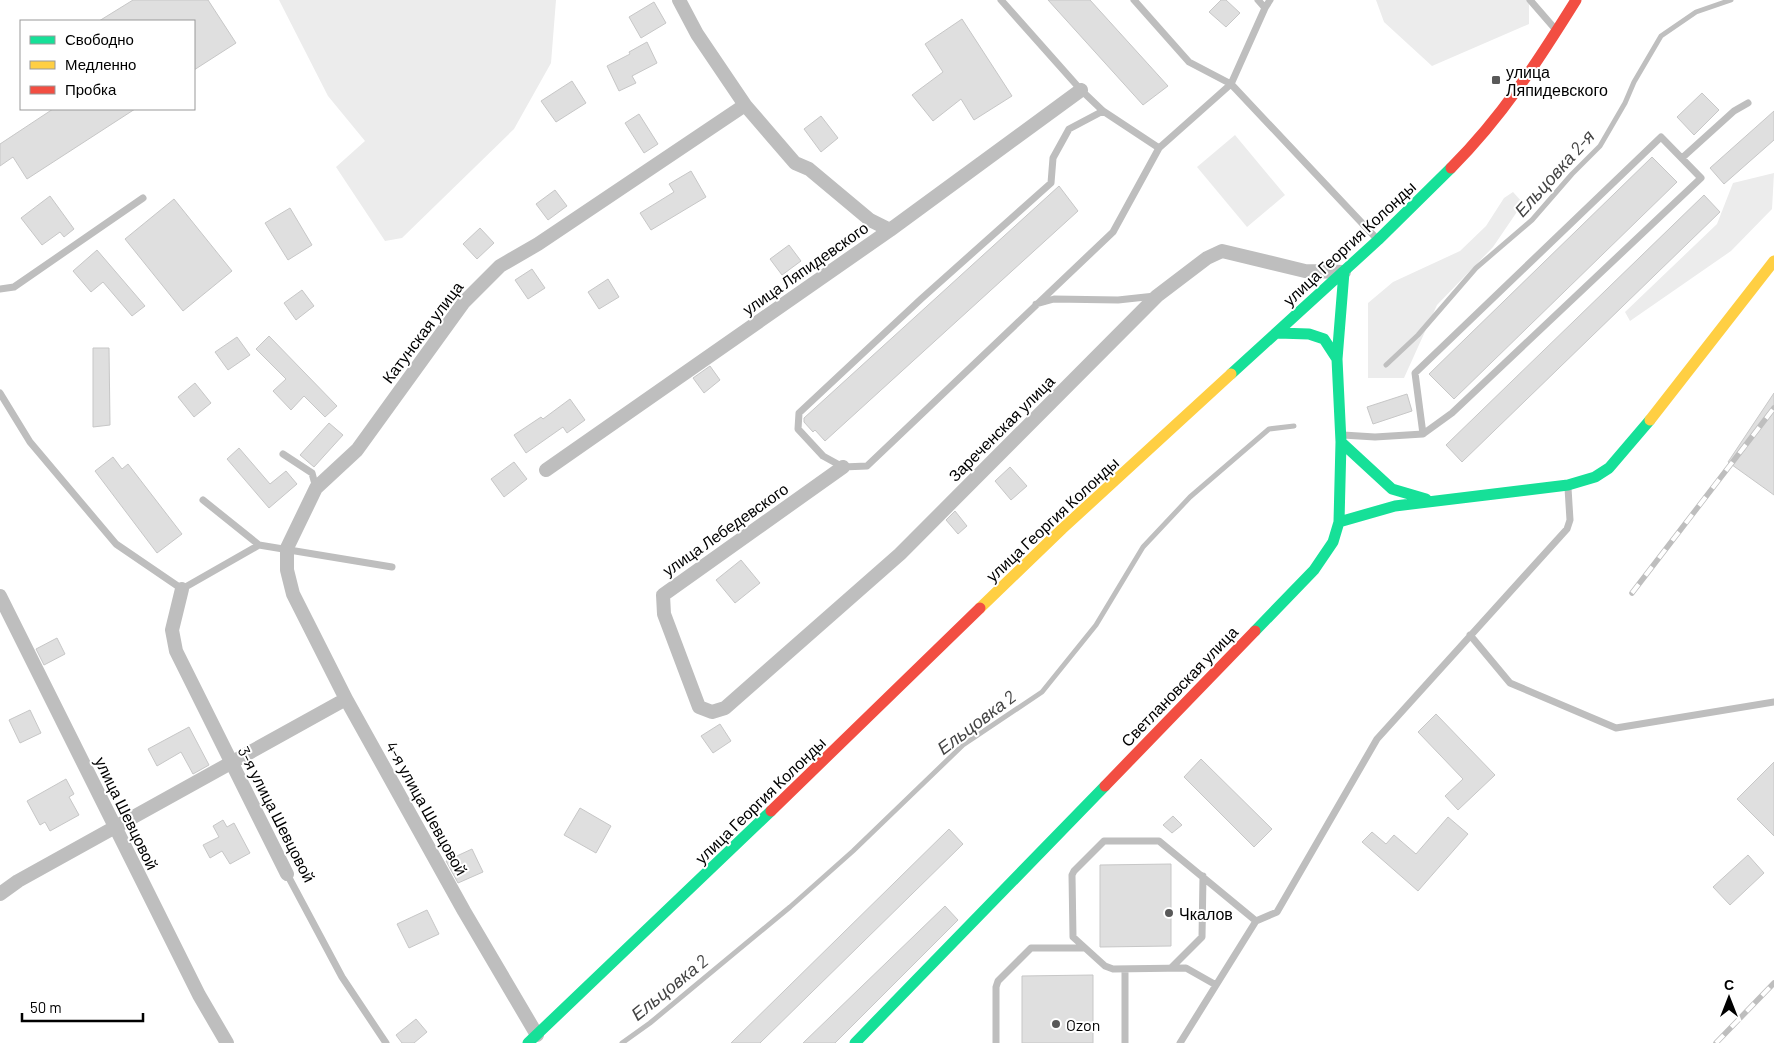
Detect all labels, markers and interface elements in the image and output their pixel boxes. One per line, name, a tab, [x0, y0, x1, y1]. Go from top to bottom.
legend	[20, 20, 195, 110]
text: Свободно	[65, 30, 134, 48]
text: Медленно	[65, 55, 136, 73]
place label: улица Ляпидевского	[1506, 62, 1608, 99]
marker: улица Ляпидевского	[1490, 74, 1502, 86]
text: Пробка	[65, 80, 117, 98]
water label: Ельцовка 2-я	[1509, 125, 1599, 221]
street label: улица Георгия Колонды	[1279, 177, 1419, 309]
street label: улица Ляпидевского	[739, 217, 872, 319]
street label: Катунская улица	[378, 277, 466, 387]
street label: Зареченская улица	[944, 371, 1058, 485]
street label: улица Георгия Колонды	[982, 453, 1122, 585]
street label: улица Лебедевского	[659, 478, 792, 579]
street label: Светлановская улица	[1117, 622, 1241, 750]
water label: Ельцовка 2	[932, 685, 1020, 759]
street label: улица Георгия Колонды	[691, 733, 829, 867]
street label: 4-я улица Шевцовой	[382, 738, 472, 878]
street label: 3-я улица Шевцовой	[235, 743, 319, 885]
street label: улица Шевцовой	[91, 753, 163, 873]
place label: Чкалов	[1179, 904, 1233, 923]
marker: Чкалов	[1163, 907, 1175, 919]
water label: Ельцовка 2	[626, 949, 712, 1025]
north arrow	[1704, 973, 1754, 1023]
text: С	[1724, 976, 1734, 993]
scale bar	[22, 990, 144, 1022]
text: 50 m	[30, 998, 62, 1016]
place label: Ozon	[1066, 1015, 1100, 1034]
marker: Ozon	[1050, 1018, 1062, 1030]

